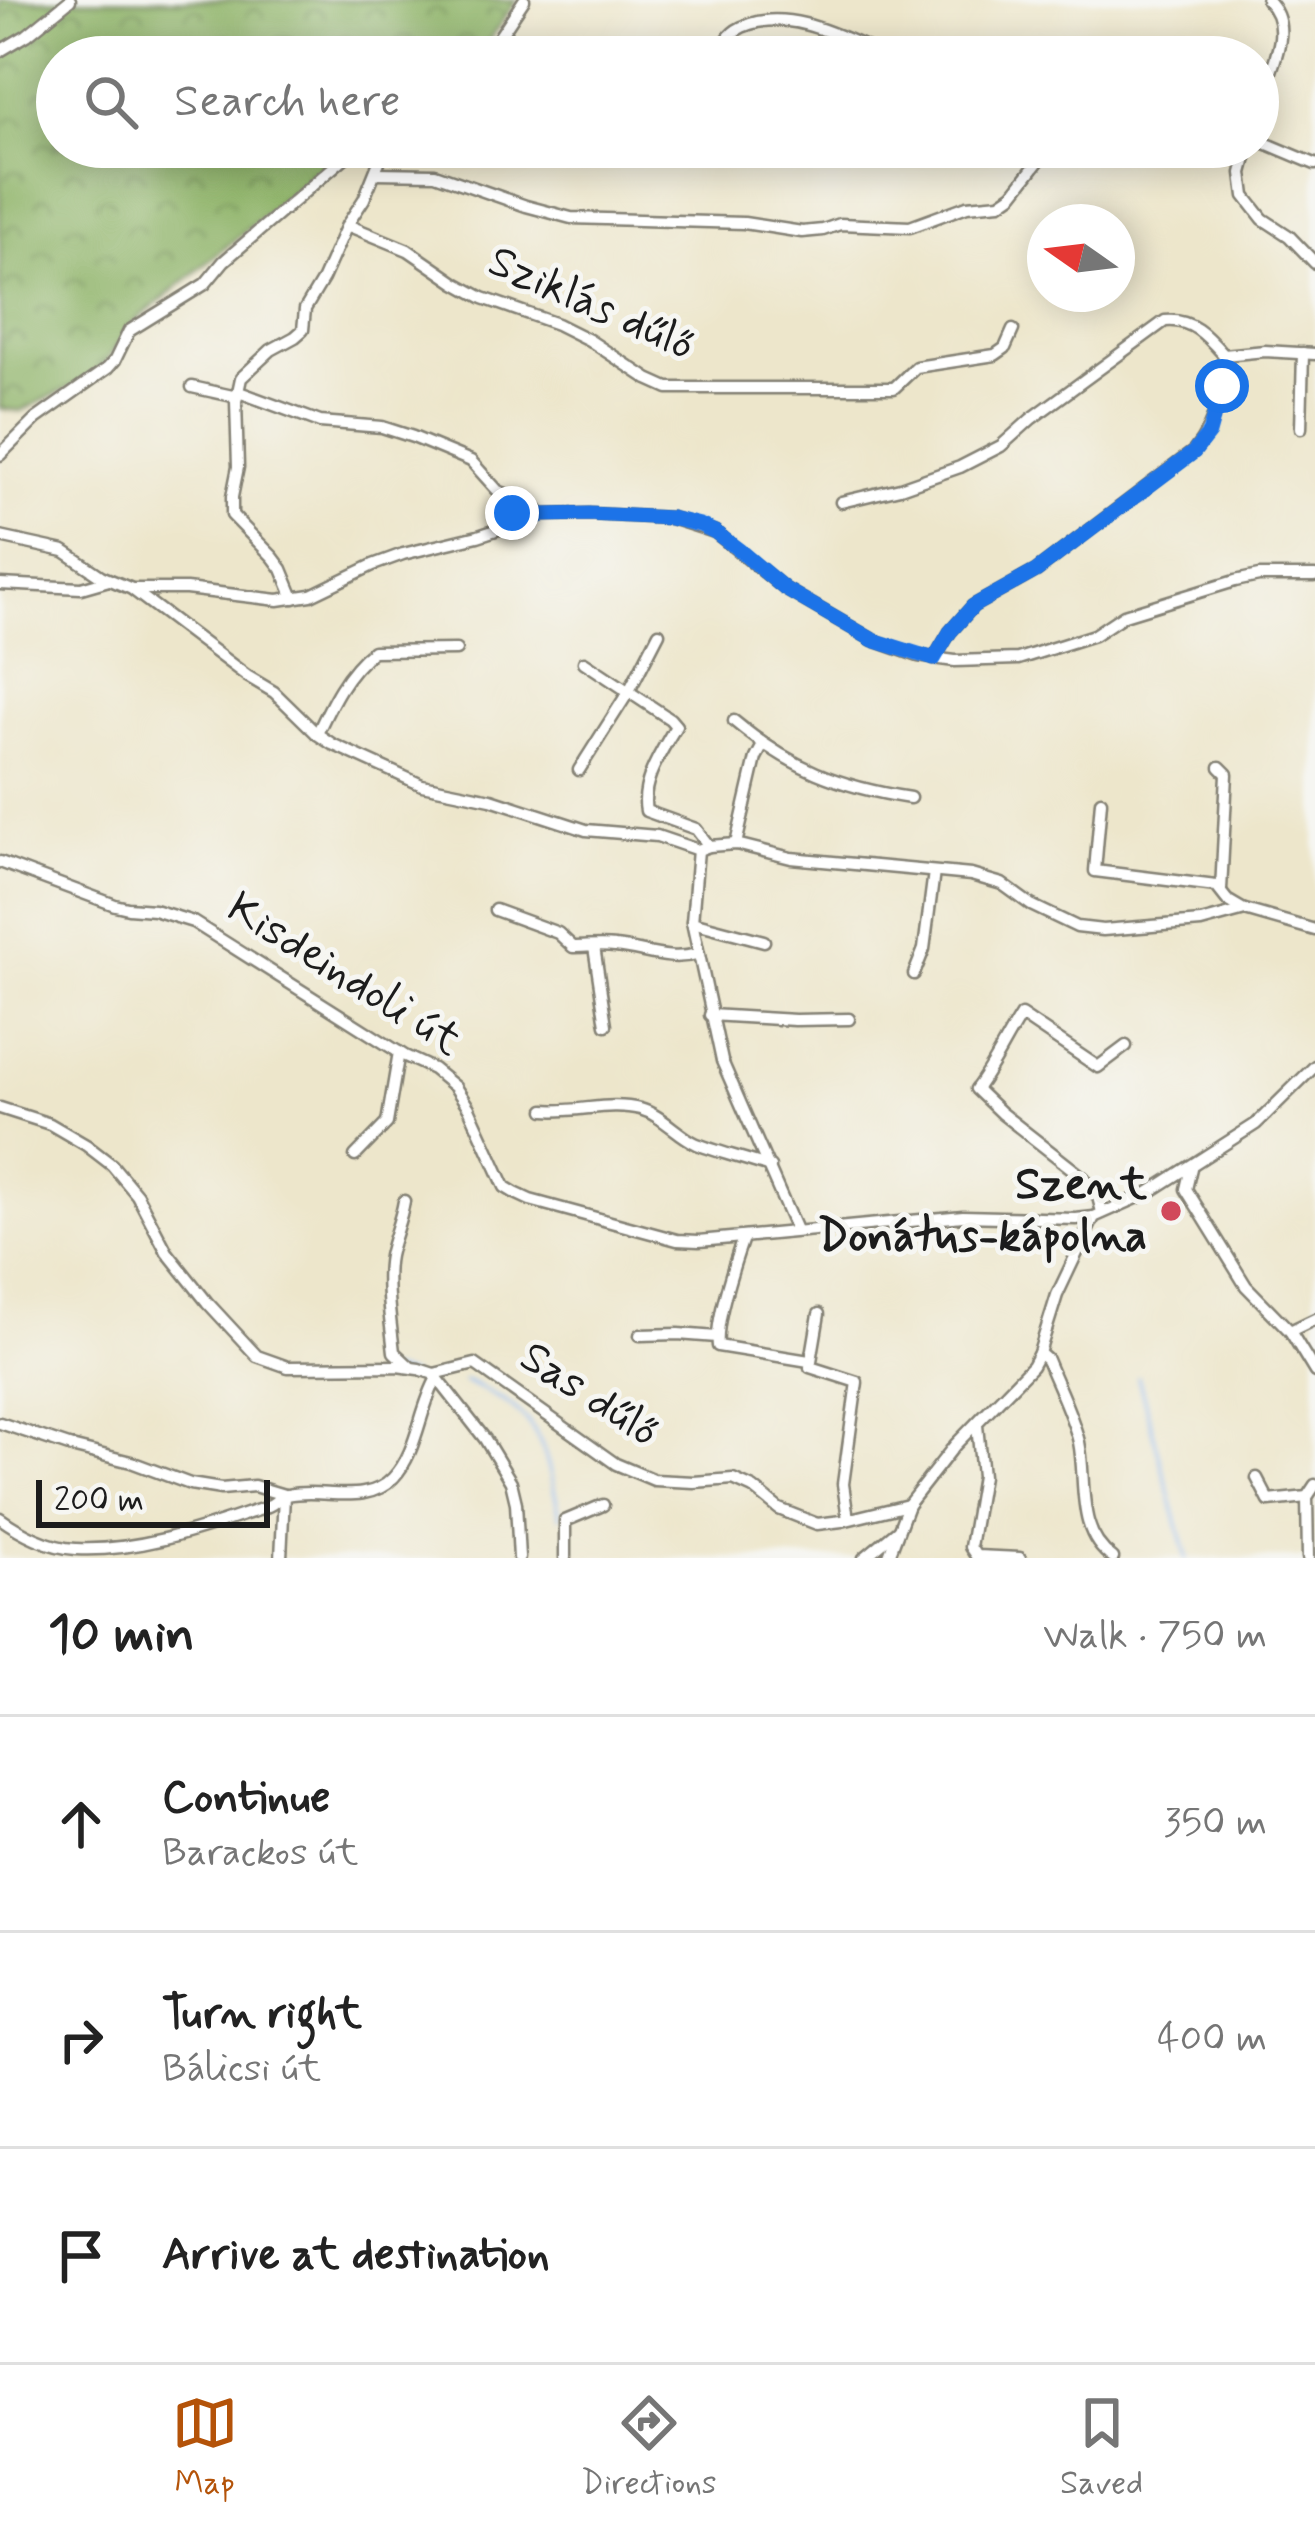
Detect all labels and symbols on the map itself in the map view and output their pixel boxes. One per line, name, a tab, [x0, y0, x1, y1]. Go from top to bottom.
north arrow	[1027, 204, 1135, 312]
street label: Sziklás dűlő	[479, 232, 703, 376]
route start	[1195, 359, 1249, 413]
route end	[485, 486, 539, 540]
street label: Kisdeindoli út	[215, 879, 473, 1071]
place label: Szent Donátus-kápolna	[818, 1156, 1148, 1267]
marker: Szent Donátus-kápolna	[1158, 1198, 1184, 1224]
street label: Sas dűlő	[508, 1328, 670, 1462]
scale bar	[36, 1474, 270, 1527]

